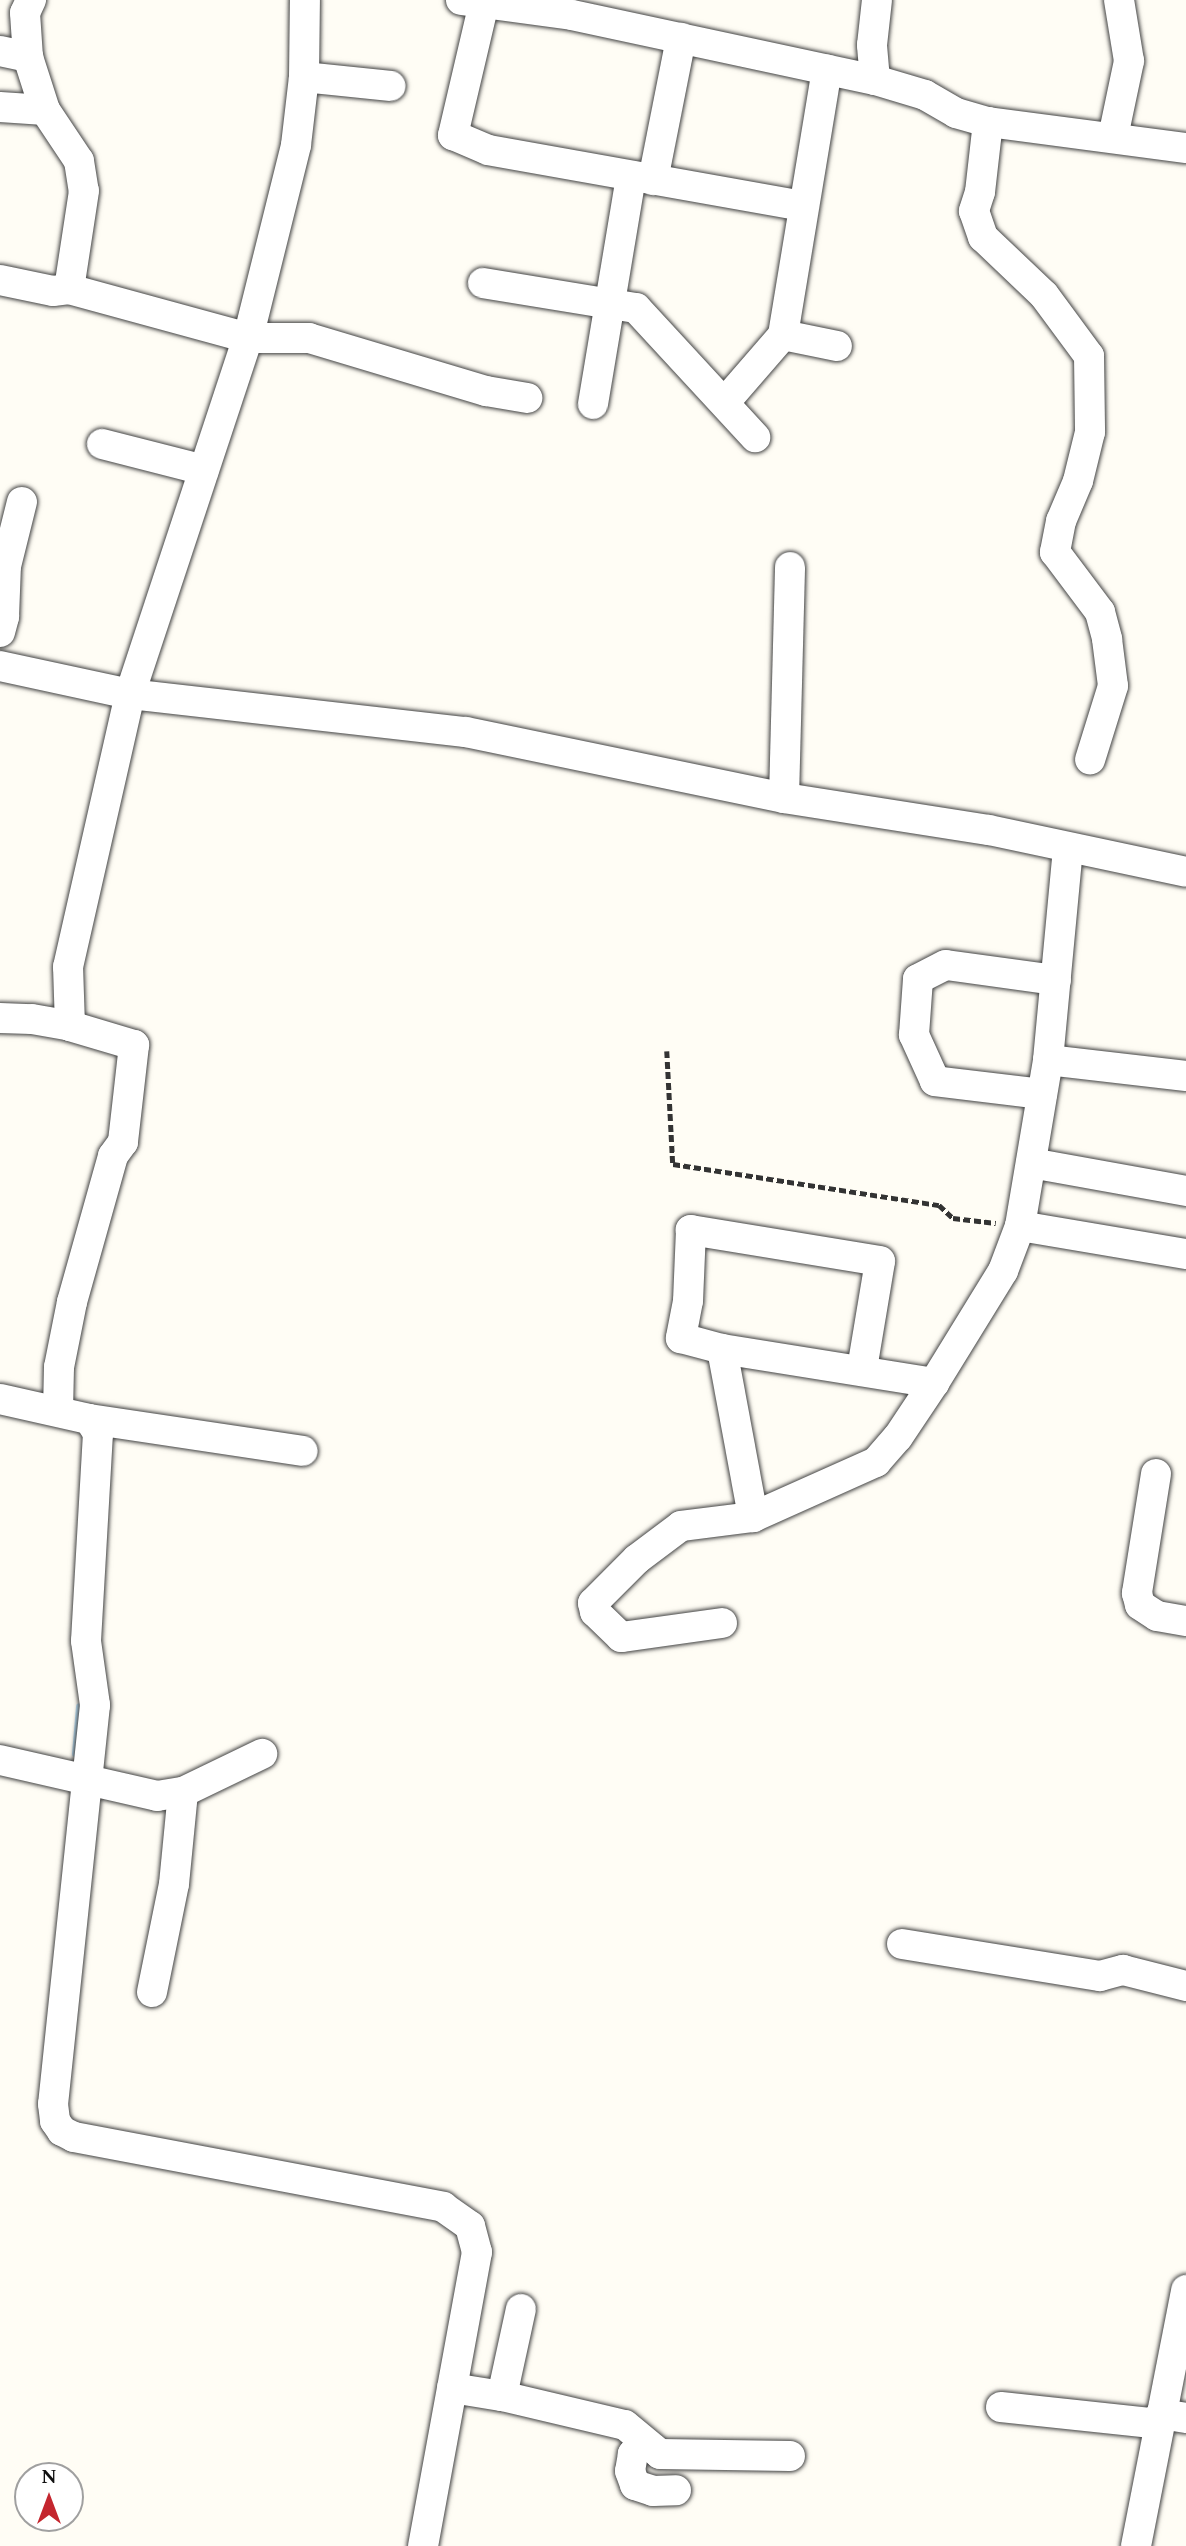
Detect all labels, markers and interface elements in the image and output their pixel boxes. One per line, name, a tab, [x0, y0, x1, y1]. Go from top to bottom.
north arrow	[14, 2462, 84, 2532]
text: N	[41, 2463, 57, 2492]

